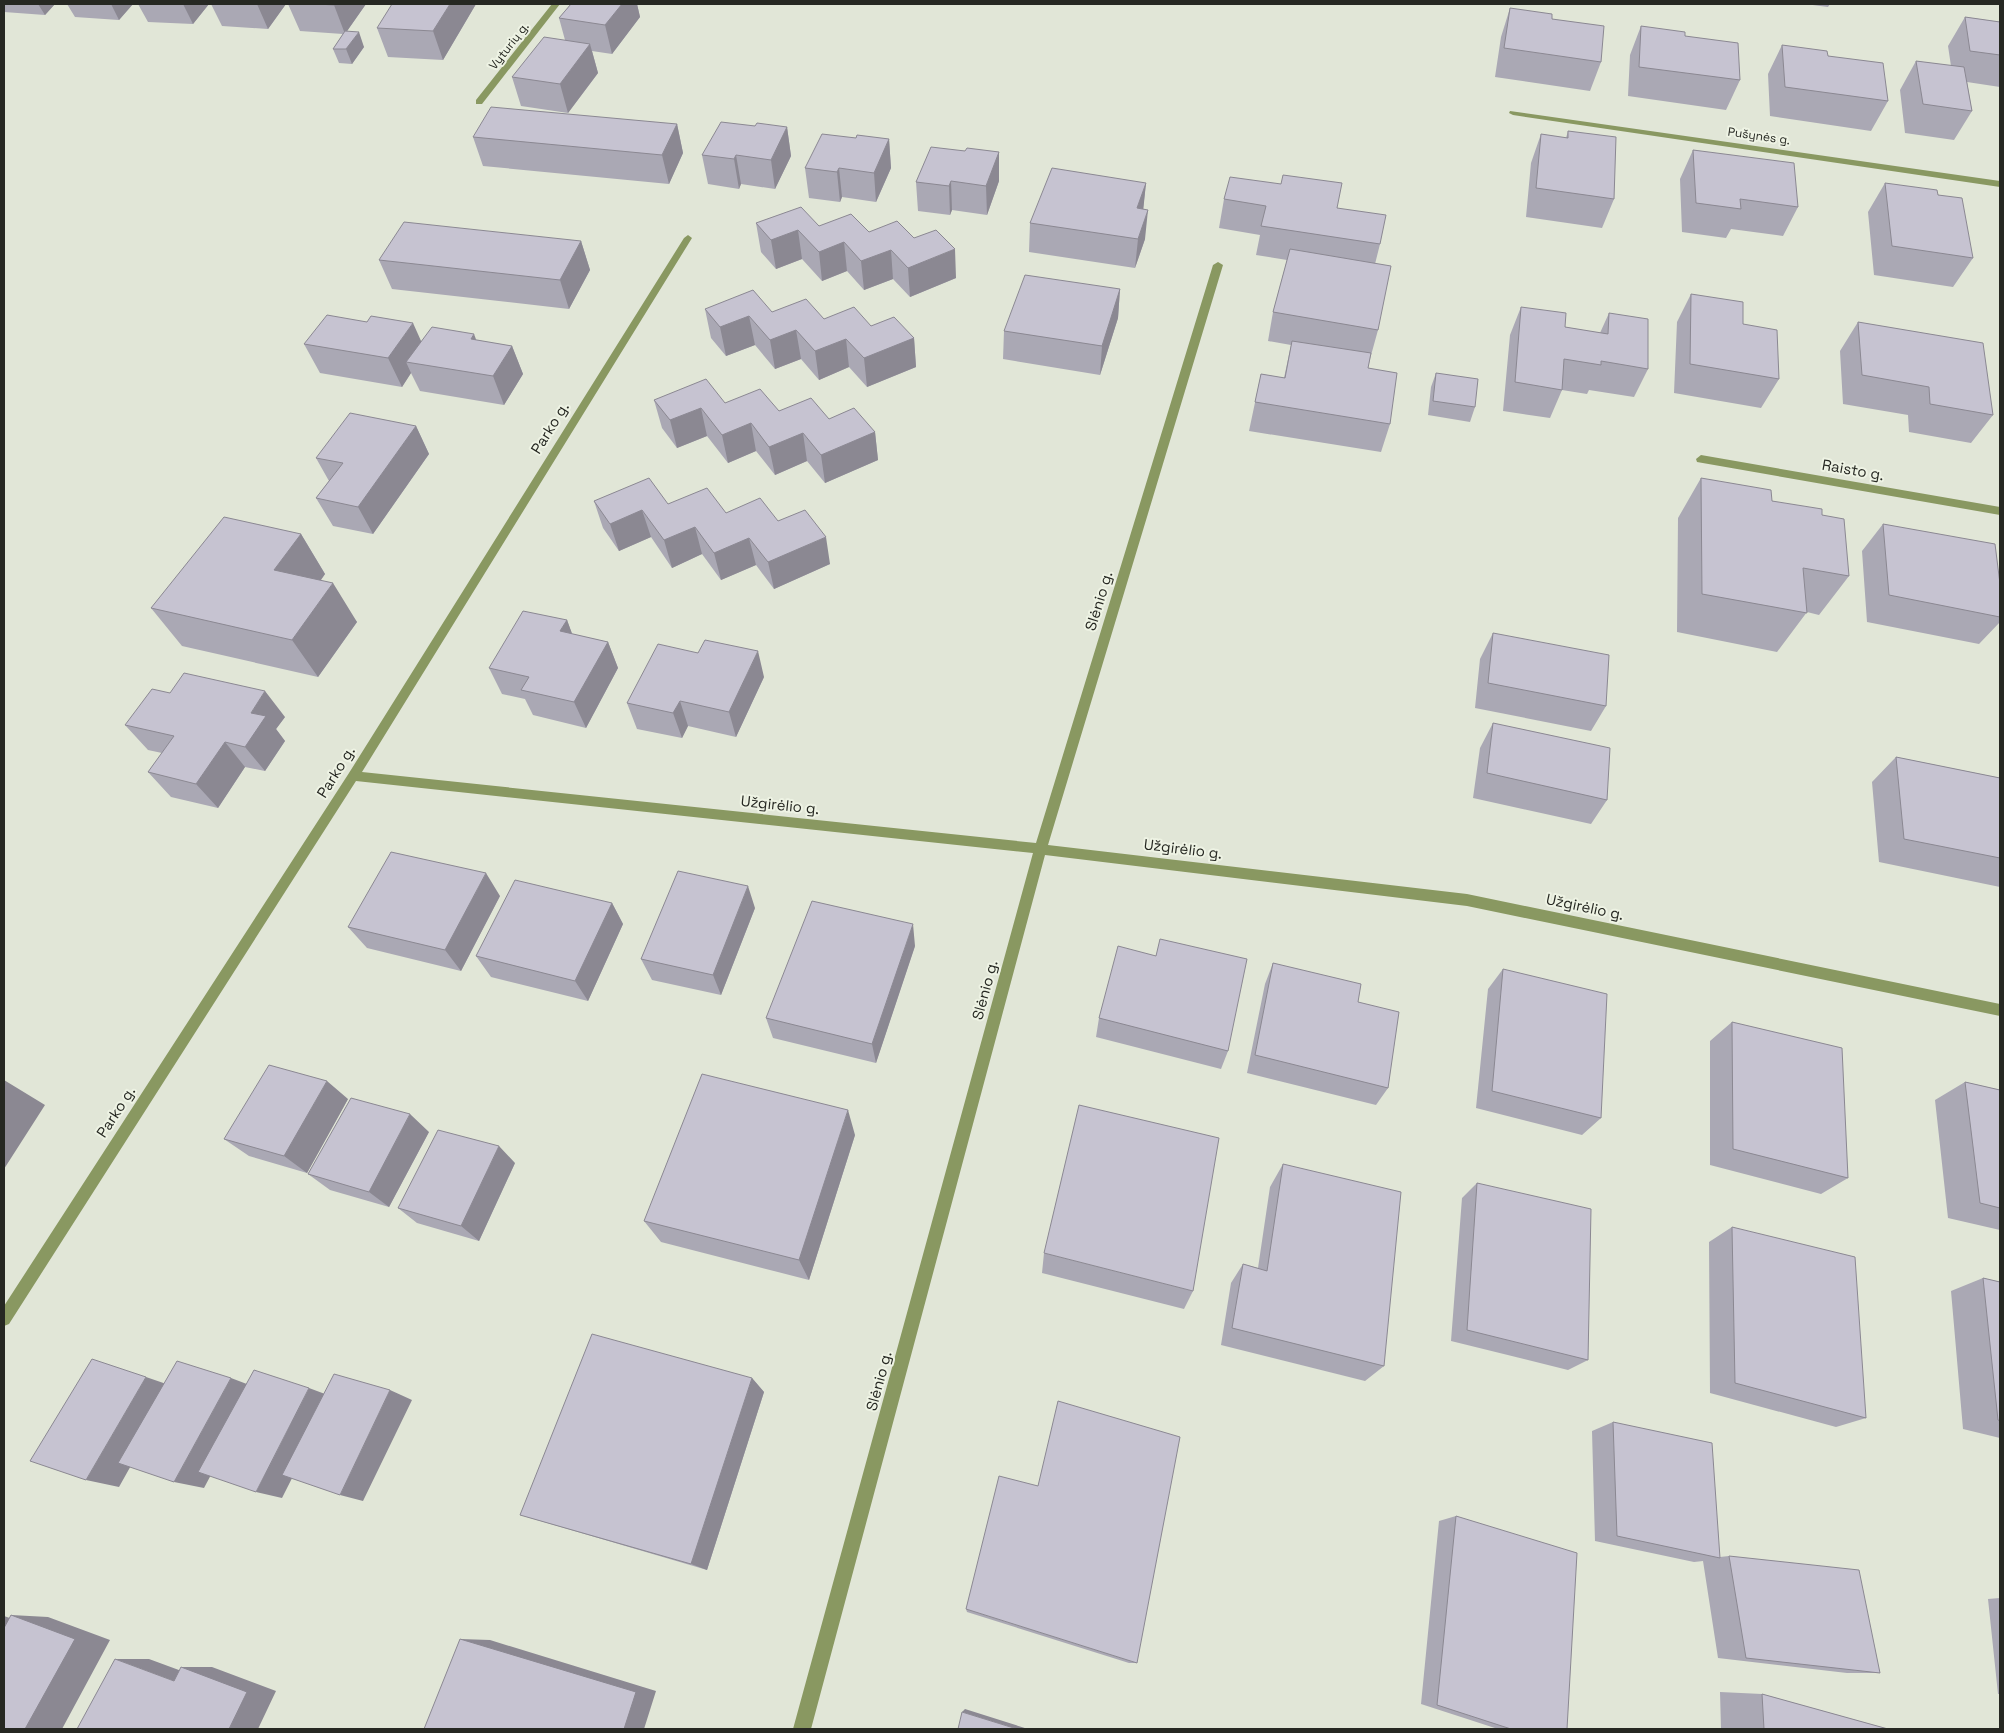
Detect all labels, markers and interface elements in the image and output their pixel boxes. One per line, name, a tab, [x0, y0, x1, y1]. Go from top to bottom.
street label: Vyturių g.	[485, 19, 533, 73]
street label: Pušynės g.	[1727, 124, 1791, 148]
street label: Parko g.	[526, 398, 573, 457]
street label: Raisto g.	[1821, 455, 1886, 484]
street label: Slėnio g.	[1080, 569, 1117, 633]
street label: Parko g.	[312, 742, 359, 801]
street label: Užgirėlio g.	[740, 791, 820, 818]
street label: Užgirėlio g.	[1143, 834, 1223, 863]
street label: Užgirėlio g.	[1544, 889, 1626, 924]
street label: Slėnio g.	[967, 958, 1002, 1022]
street label: Parko g.	[92, 1083, 139, 1141]
street label: Slėnio g.	[861, 1349, 896, 1413]

